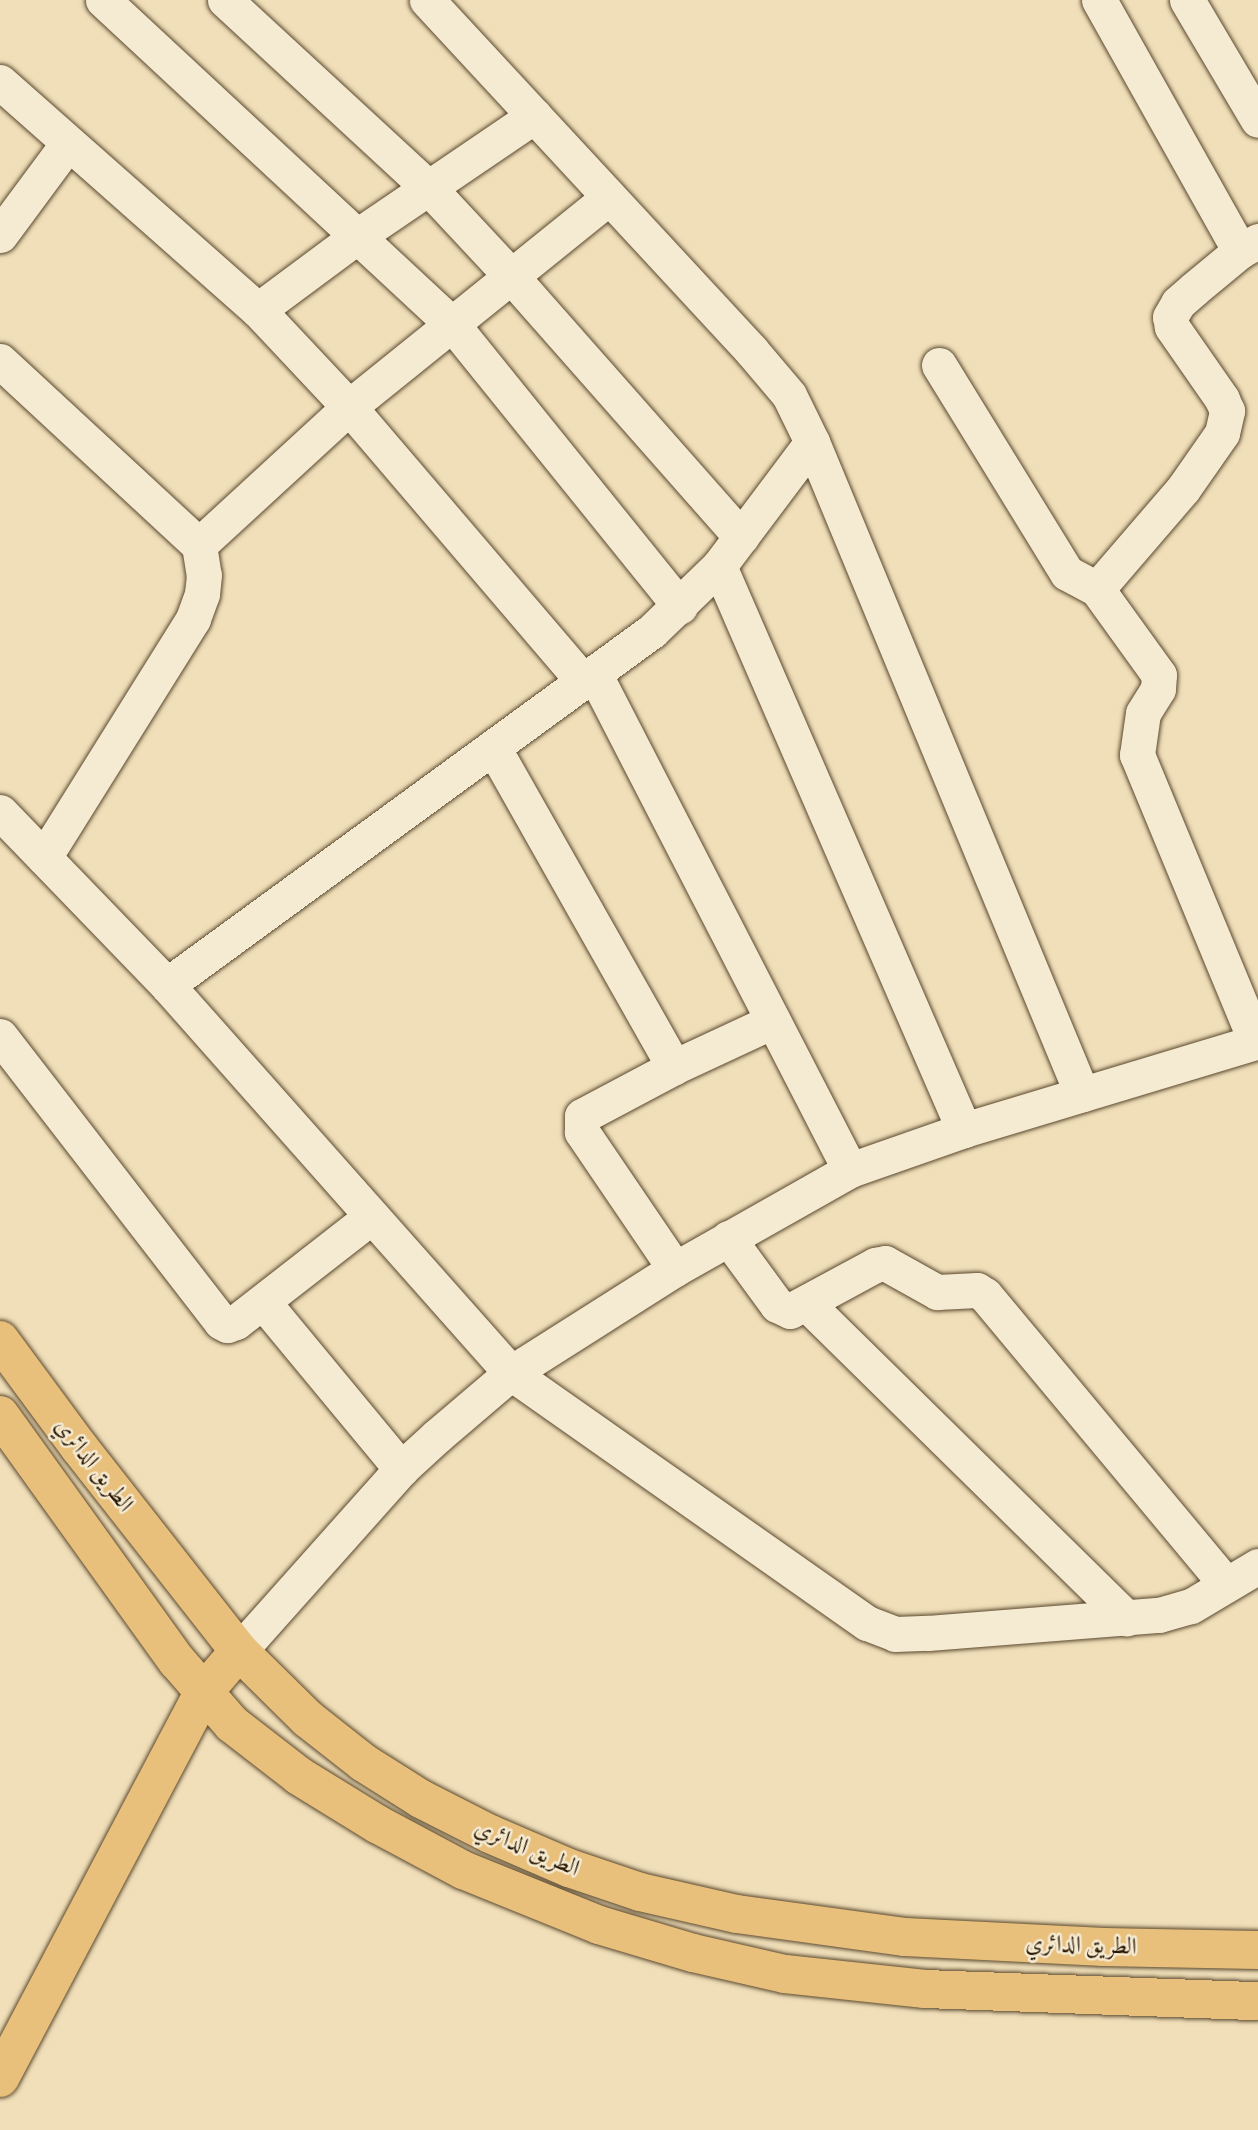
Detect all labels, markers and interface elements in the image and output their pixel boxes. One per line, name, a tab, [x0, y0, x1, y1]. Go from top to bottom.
street label: الطريق الدائري	[49, 1413, 139, 1517]
street label: الطريق الدائري	[470, 1814, 584, 1882]
street label: الطريق الدائري	[1025, 1929, 1137, 1961]

